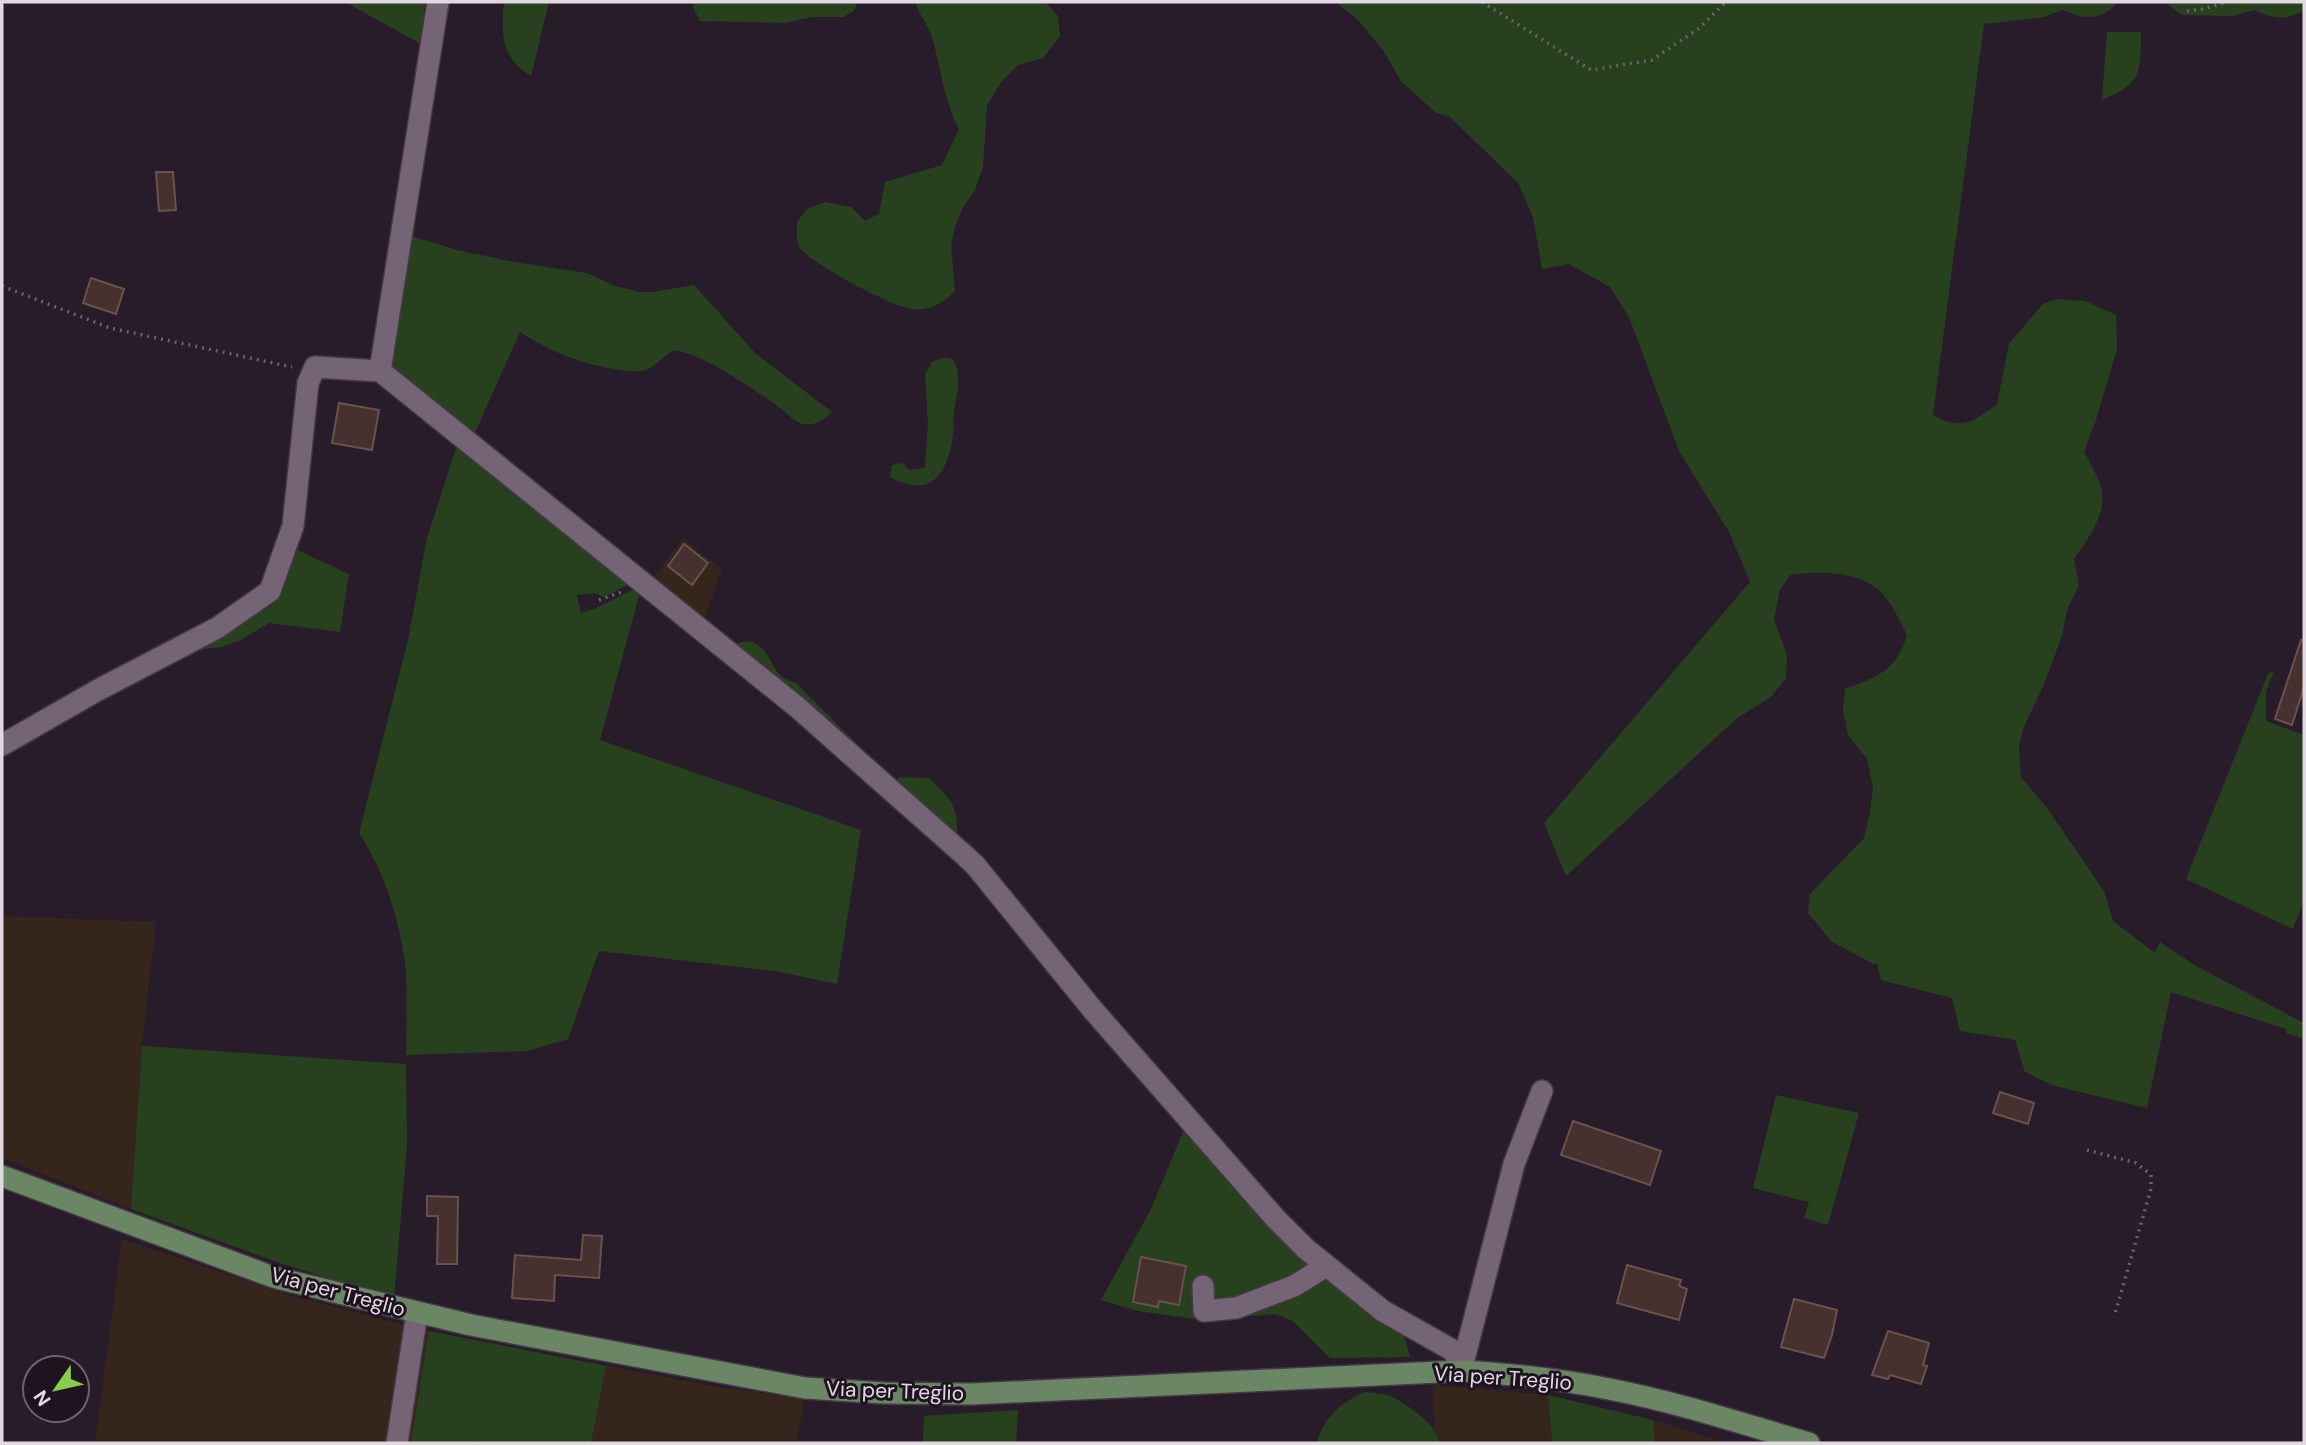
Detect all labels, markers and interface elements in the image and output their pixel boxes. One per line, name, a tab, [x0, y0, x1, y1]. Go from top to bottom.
street label: Via per Treglio	[268, 1261, 408, 1323]
north arrow	[21, 1354, 91, 1424]
street label: Via per Treglio	[1433, 1359, 1573, 1397]
street label: Via per Treglio	[825, 1375, 965, 1407]
text: N	[28, 1385, 57, 1411]

